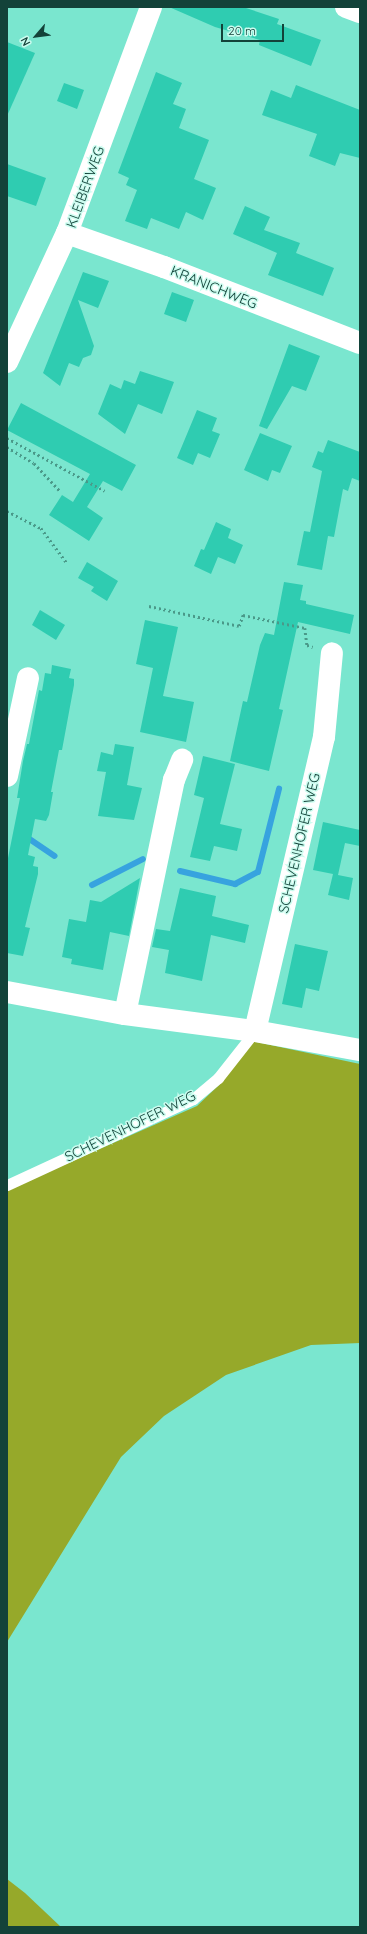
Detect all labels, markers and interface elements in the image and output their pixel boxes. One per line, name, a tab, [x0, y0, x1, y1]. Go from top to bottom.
north arrow	[16, 16, 56, 56]
scale bar	[223, 16, 286, 42]
text: 20 m	[228, 23, 256, 38]
text: N	[17, 35, 33, 48]
street label: KLEIBERWEG	[62, 144, 108, 230]
street label: KRANICHWEG	[168, 262, 260, 312]
street label: SCHEVENHOFER WEG	[275, 771, 323, 915]
street label: SCHEVENHOFER WEG	[62, 1087, 198, 1165]

